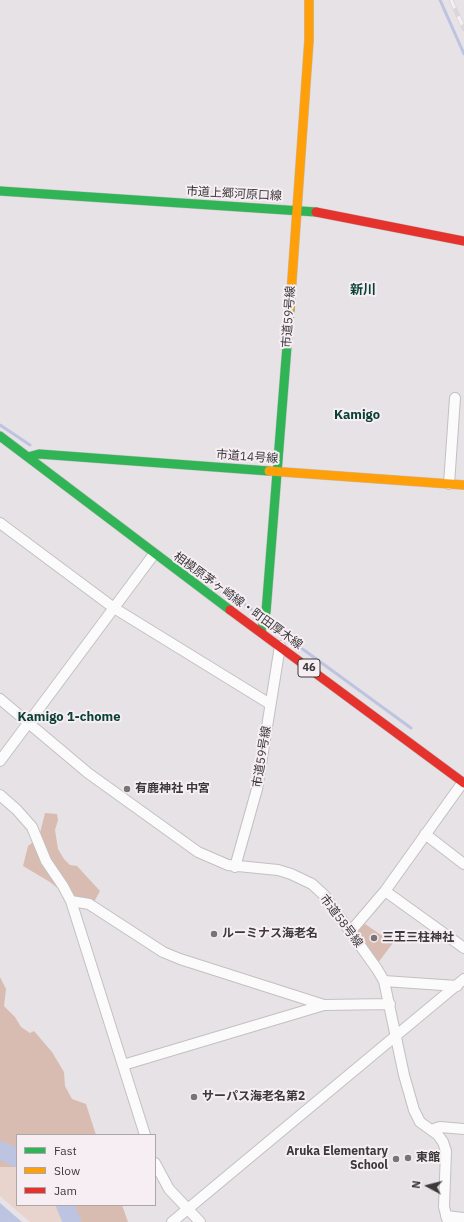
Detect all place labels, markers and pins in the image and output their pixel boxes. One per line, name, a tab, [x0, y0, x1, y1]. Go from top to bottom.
place label: 有鹿神社 中宮	[135, 782, 210, 796]
marker: 有鹿神社 中宮	[122, 784, 132, 794]
place label: ルーミナス海老名	[222, 927, 318, 941]
marker: ルーミナス海老名	[209, 929, 219, 939]
place label: 三王三柱神社	[382, 931, 454, 945]
marker: 三王三柱神社	[369, 933, 379, 943]
place label: サーパス海老名第2	[202, 1090, 305, 1104]
marker: サーパス海老名第2	[189, 1092, 199, 1102]
place label: Aruka Elementary School	[286, 1145, 388, 1173]
place label: 東館	[416, 1151, 440, 1165]
marker: 東館	[403, 1153, 413, 1163]
marker: Aruka Elementary School	[391, 1154, 401, 1164]

